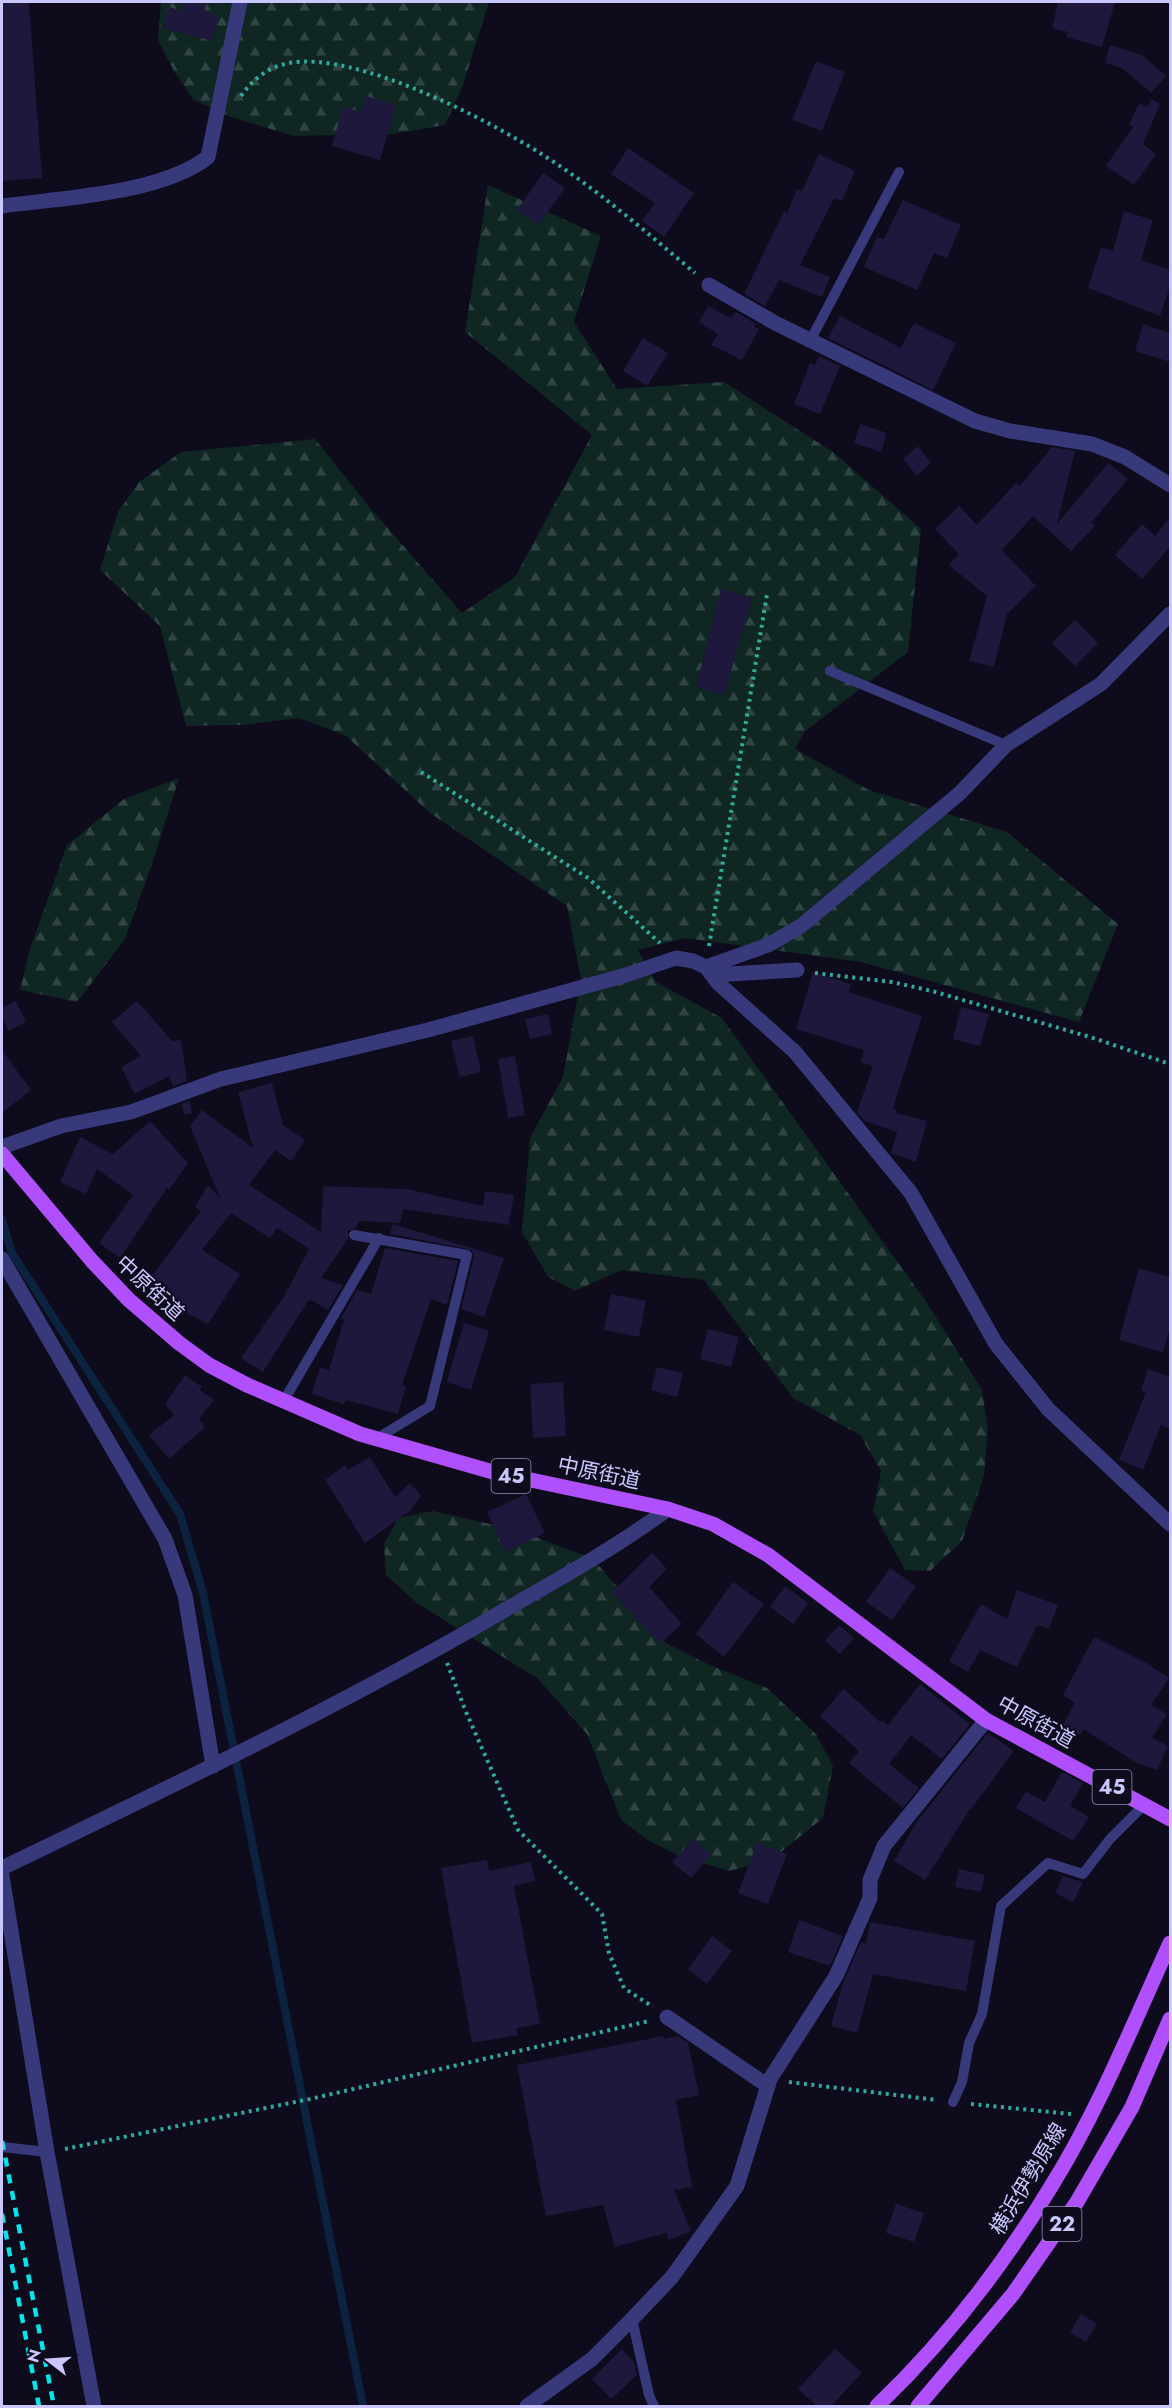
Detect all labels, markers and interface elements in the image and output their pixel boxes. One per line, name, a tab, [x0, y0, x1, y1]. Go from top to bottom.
street label: 中原街道	[109, 1248, 191, 1328]
street label: 中原街道	[555, 1450, 643, 1496]
road number: 45	[492, 1459, 530, 1493]
street label: 中原街道	[992, 1689, 1080, 1755]
road number: 45	[1092, 1770, 1132, 1804]
street label: 横浜伊勢原線	[983, 2117, 1073, 2241]
road number: 22	[1042, 2207, 1082, 2241]
north arrow	[18, 2330, 78, 2390]
text: N	[21, 2346, 47, 2365]

